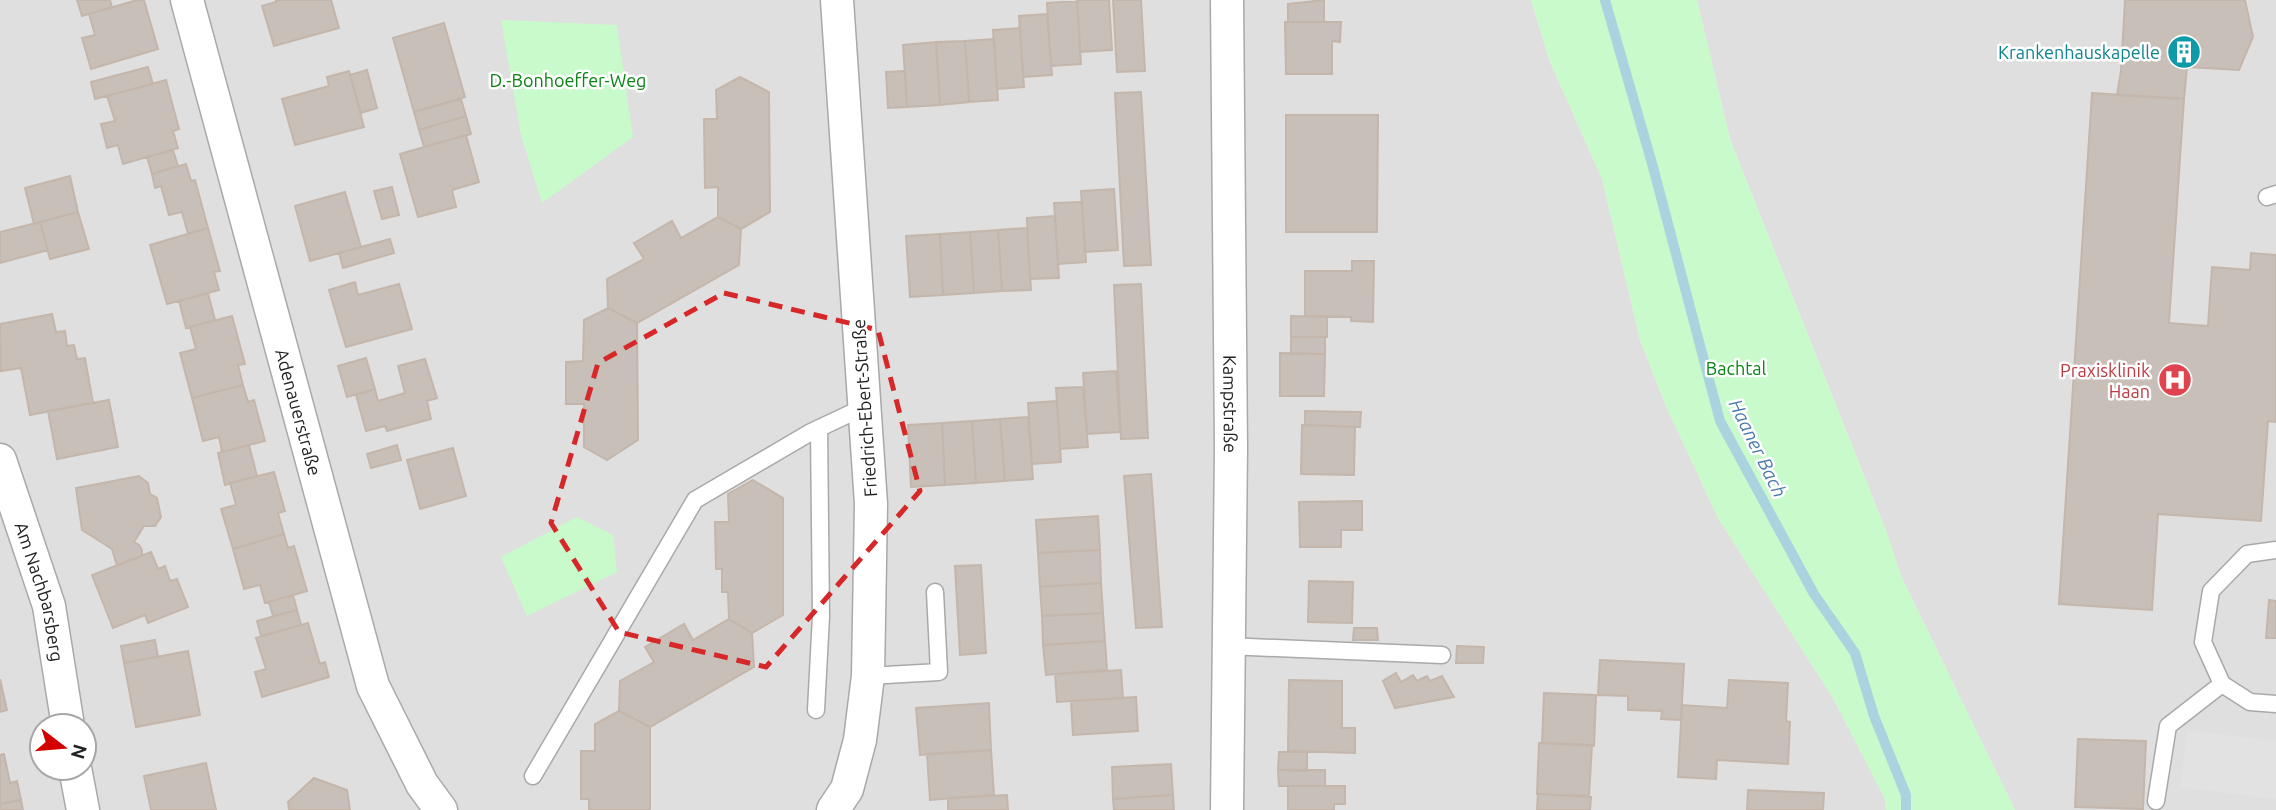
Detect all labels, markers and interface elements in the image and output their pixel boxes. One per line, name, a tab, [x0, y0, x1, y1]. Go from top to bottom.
building icon: Krankenhauskapelle	[2165, 33, 2203, 71]
place label: Krankenhauskapelle	[1998, 42, 2160, 62]
park label: D.-Bonhoeffer-Weg	[490, 70, 646, 90]
street label: Friedrich-Ebert-Straße	[848, 318, 880, 498]
street label: Adenauerstraße	[272, 347, 325, 478]
street label: Kampstraße	[1220, 355, 1241, 453]
park label: Bachtal	[1706, 358, 1766, 378]
place label: Praxisklinik Haan	[2060, 360, 2150, 401]
hospital icon: Praxisklinik Haan	[2156, 361, 2194, 399]
water label: Haaner Bach	[1725, 395, 1791, 501]
street label: Am Nachbarsberg	[11, 519, 68, 663]
north arrow	[28, 712, 98, 782]
text: N	[67, 742, 92, 762]

